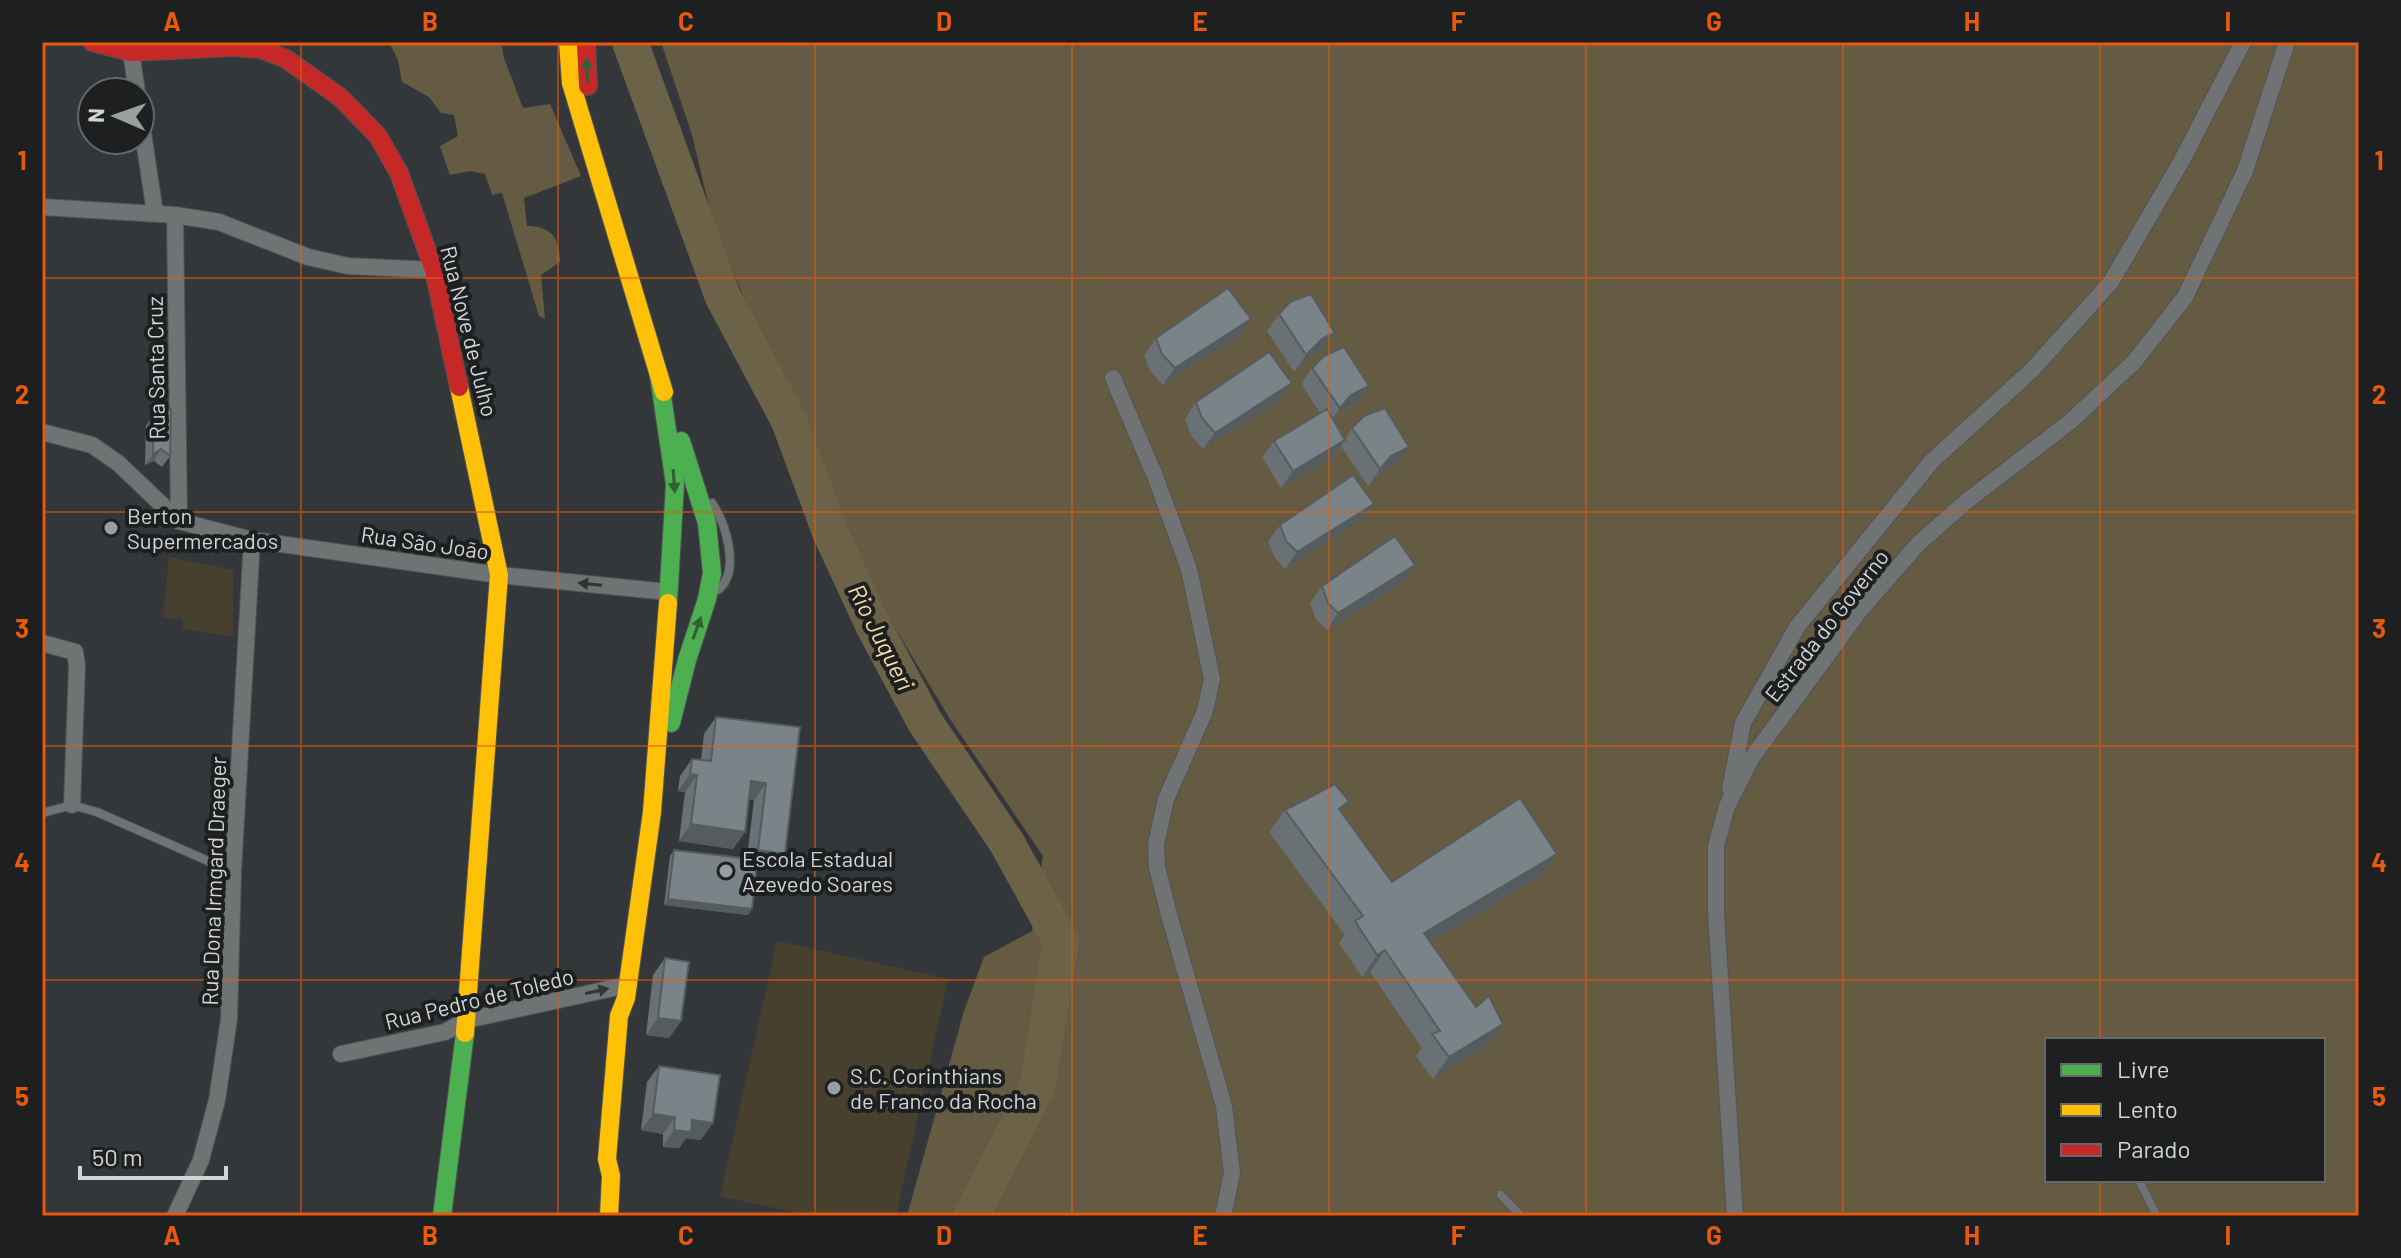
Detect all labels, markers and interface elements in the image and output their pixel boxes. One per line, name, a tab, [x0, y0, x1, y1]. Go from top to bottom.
text: A	[163, 5, 181, 36]
text: B	[422, 5, 438, 36]
text: C	[678, 5, 694, 36]
text: D	[936, 5, 952, 36]
text: E	[1192, 5, 1208, 36]
text: F	[1451, 5, 1466, 36]
text: G	[1706, 5, 1722, 36]
text: H	[1964, 5, 1980, 36]
text: I	[2225, 5, 2231, 36]
one-way arrow	[581, 57, 594, 82]
north arrow	[76, 76, 156, 156]
text: N	[82, 107, 108, 123]
text: 1	[17, 144, 27, 175]
text: 1	[2374, 144, 2384, 175]
street label: Rua Nove de Julho	[436, 243, 504, 419]
street label: Rua Santa Cruz	[141, 296, 169, 440]
text: 2	[15, 378, 29, 409]
text: 2	[2372, 378, 2386, 409]
one-way arrow	[668, 469, 681, 494]
place label: Berton Supermercados	[127, 502, 278, 553]
marker: Berton Supermercados	[102, 519, 120, 537]
street label: Rua São João	[359, 520, 491, 564]
street label: Estrada do Governo	[1759, 544, 1893, 706]
one-way arrow	[577, 577, 602, 590]
water label: Rio Juqueri	[843, 579, 921, 695]
text: 3	[15, 612, 29, 643]
text: 3	[2372, 612, 2386, 643]
one-way arrow	[692, 616, 704, 640]
street label: Rua Dona Irmgard Draeger	[196, 756, 230, 1006]
place label: Escola Estadual Azevedo Soares	[742, 845, 893, 896]
text: 4	[14, 846, 30, 877]
text: 4	[2371, 846, 2387, 877]
marker: Escola Estadual Azevedo Soares	[717, 862, 735, 880]
street label: Rua Pedro de Toledo	[382, 962, 576, 1034]
one-way arrow	[585, 984, 610, 997]
legend	[2045, 1038, 2325, 1182]
text: Livre	[2117, 1054, 2170, 1083]
place label: S.C. Corinthians de Franco da Rocha	[850, 1062, 1037, 1113]
marker: S.C. Corinthians de Franco da Rocha	[825, 1079, 843, 1097]
text: 5	[15, 1080, 29, 1111]
text: 5	[2372, 1080, 2386, 1111]
text: Lento	[2117, 1094, 2178, 1123]
scale bar	[80, 1130, 226, 1180]
text: Parado	[2117, 1134, 2191, 1163]
text: 50 m	[92, 1142, 143, 1171]
text: A	[163, 1219, 181, 1250]
text: B	[422, 1219, 438, 1250]
text: C	[678, 1219, 694, 1250]
text: D	[936, 1219, 952, 1250]
text: E	[1192, 1219, 1208, 1250]
text: F	[1451, 1219, 1466, 1250]
text: G	[1706, 1219, 1722, 1250]
text: H	[1964, 1219, 1980, 1250]
text: I	[2225, 1219, 2231, 1250]

